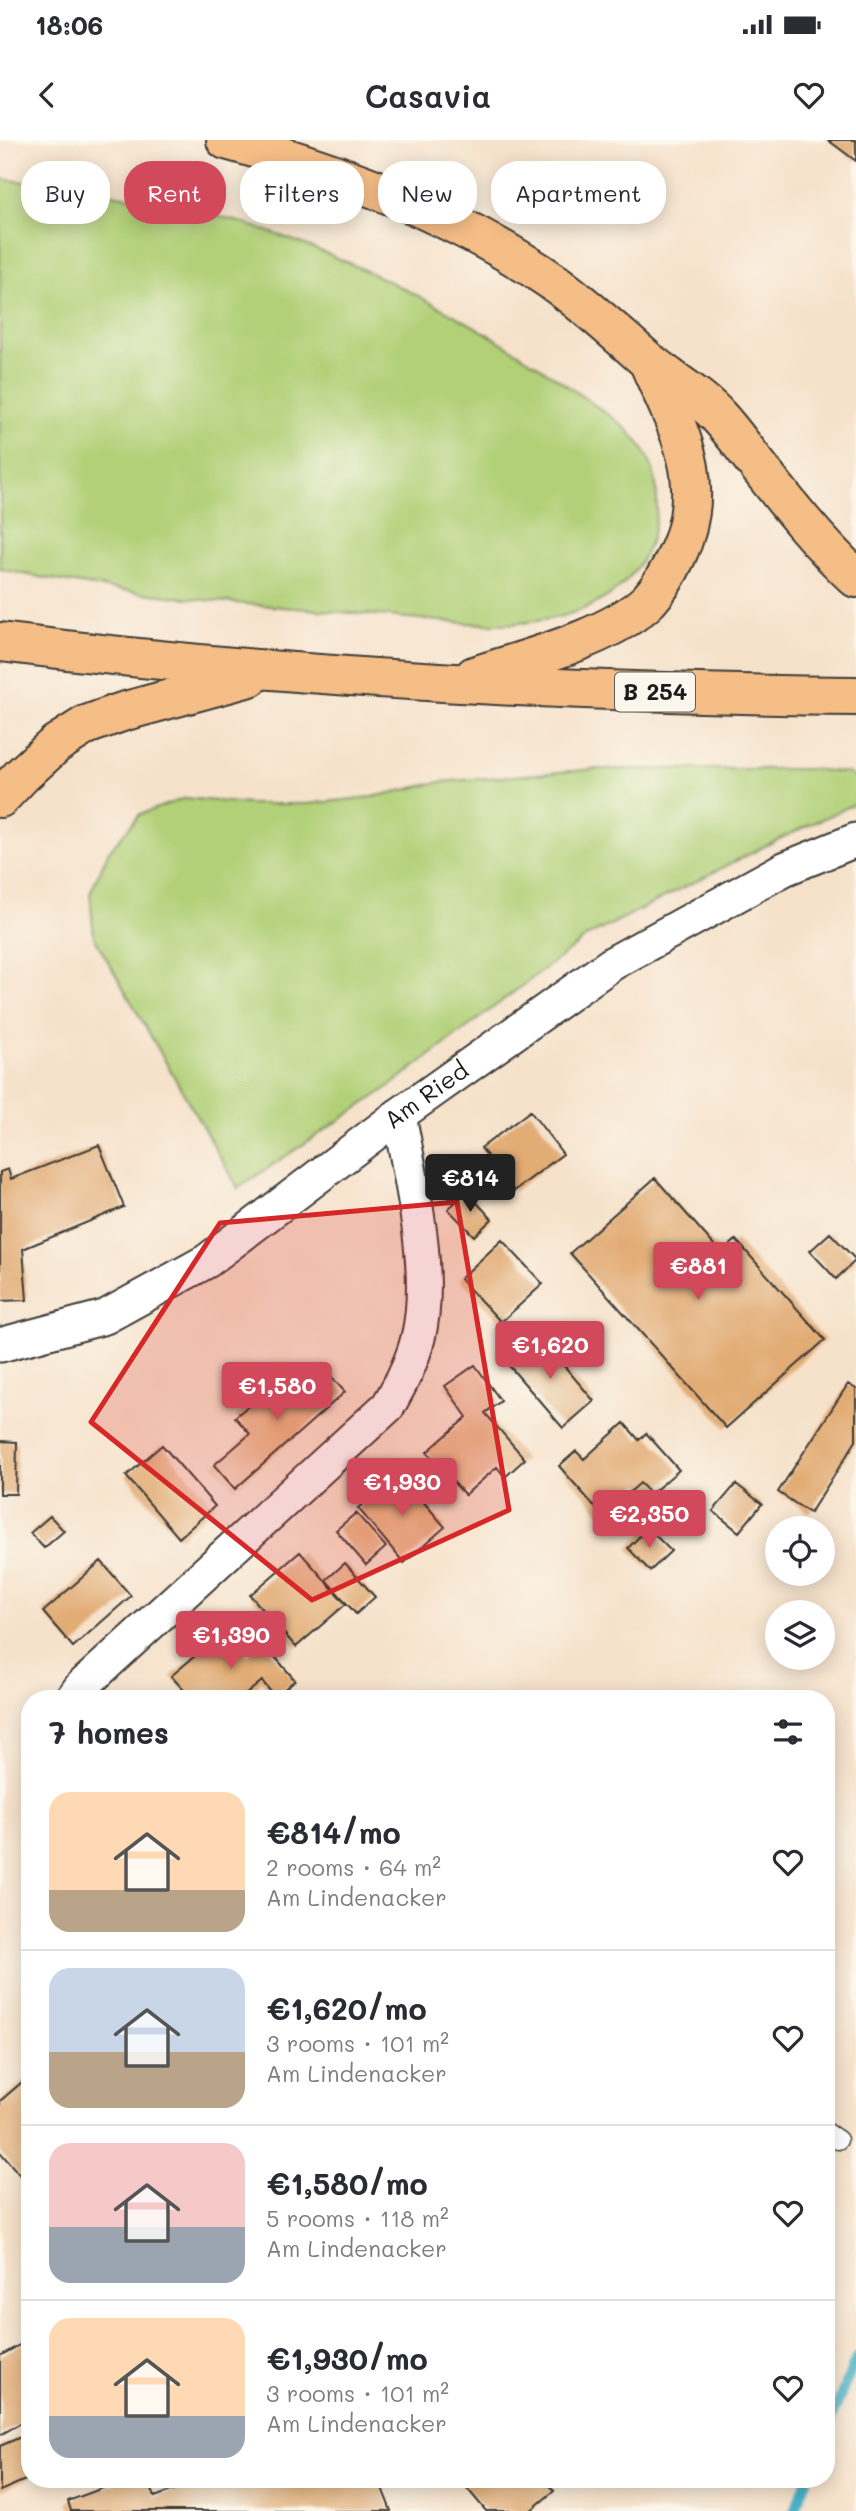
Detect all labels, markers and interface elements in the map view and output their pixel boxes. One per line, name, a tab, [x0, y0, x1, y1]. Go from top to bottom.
text: 18:06	[35, 8, 103, 42]
text: Casavia	[365, 74, 491, 116]
icon: back	[28, 76, 66, 114]
icon: heart	[790, 76, 828, 114]
chip: Buy	[21, 161, 110, 224]
chip: Rent	[124, 161, 226, 224]
chip: Filters	[240, 161, 364, 224]
chip: New	[378, 161, 477, 224]
chip: Apartment	[491, 161, 666, 224]
road number: B 254	[615, 672, 695, 712]
street label: Am Ried	[377, 1054, 474, 1135]
pin: €814	[429, 1154, 511, 1214]
text: €814	[441, 1162, 499, 1192]
pin: €881	[657, 1242, 739, 1302]
text: €881	[669, 1250, 727, 1280]
pin: €1,620	[493, 1322, 607, 1381]
text: €1,620	[511, 1329, 589, 1359]
pin: €1,580	[220, 1362, 334, 1422]
text: €1,580	[238, 1370, 316, 1400]
pin: €1,930	[345, 1458, 459, 1518]
text: €1,930	[363, 1466, 441, 1496]
pin: €2,350	[592, 1490, 706, 1550]
text: €2,350	[609, 1498, 689, 1528]
map controls	[765, 1516, 835, 1670]
button: locate	[765, 1516, 835, 1586]
button: layers	[765, 1600, 835, 1670]
pin: €1,390	[174, 1612, 288, 1671]
text: €1,390	[192, 1619, 270, 1649]
text: 7 homes	[49, 1712, 169, 1752]
icon: filters	[769, 1713, 807, 1751]
text: €814/mo	[266, 1812, 401, 1852]
icon: home	[105, 1820, 189, 1904]
icon: heart	[769, 1843, 807, 1881]
text: 2 rooms · 64 m²	[266, 1852, 441, 1882]
text: Am Lindenacker	[266, 1882, 447, 1912]
text: €1,620/mo	[266, 1988, 427, 2028]
icon: home	[105, 1996, 189, 2080]
icon: heart	[769, 2019, 807, 2057]
text: 3 rooms · 101 m²	[266, 2028, 449, 2058]
text: Am Lindenacker	[266, 2058, 447, 2088]
text: €1,580/mo	[266, 2163, 428, 2203]
icon: home	[105, 2171, 189, 2255]
icon: heart	[769, 2194, 807, 2232]
text: 5 rooms · 118 m²	[266, 2203, 449, 2233]
text: Am Lindenacker	[266, 2233, 447, 2263]
text: €1,930/mo	[266, 2338, 428, 2378]
icon: home	[105, 2346, 189, 2430]
icon: heart	[769, 2369, 807, 2407]
text: 3 rooms · 101 m²	[266, 2378, 449, 2408]
text: Am Lindenacker	[266, 2408, 447, 2438]

